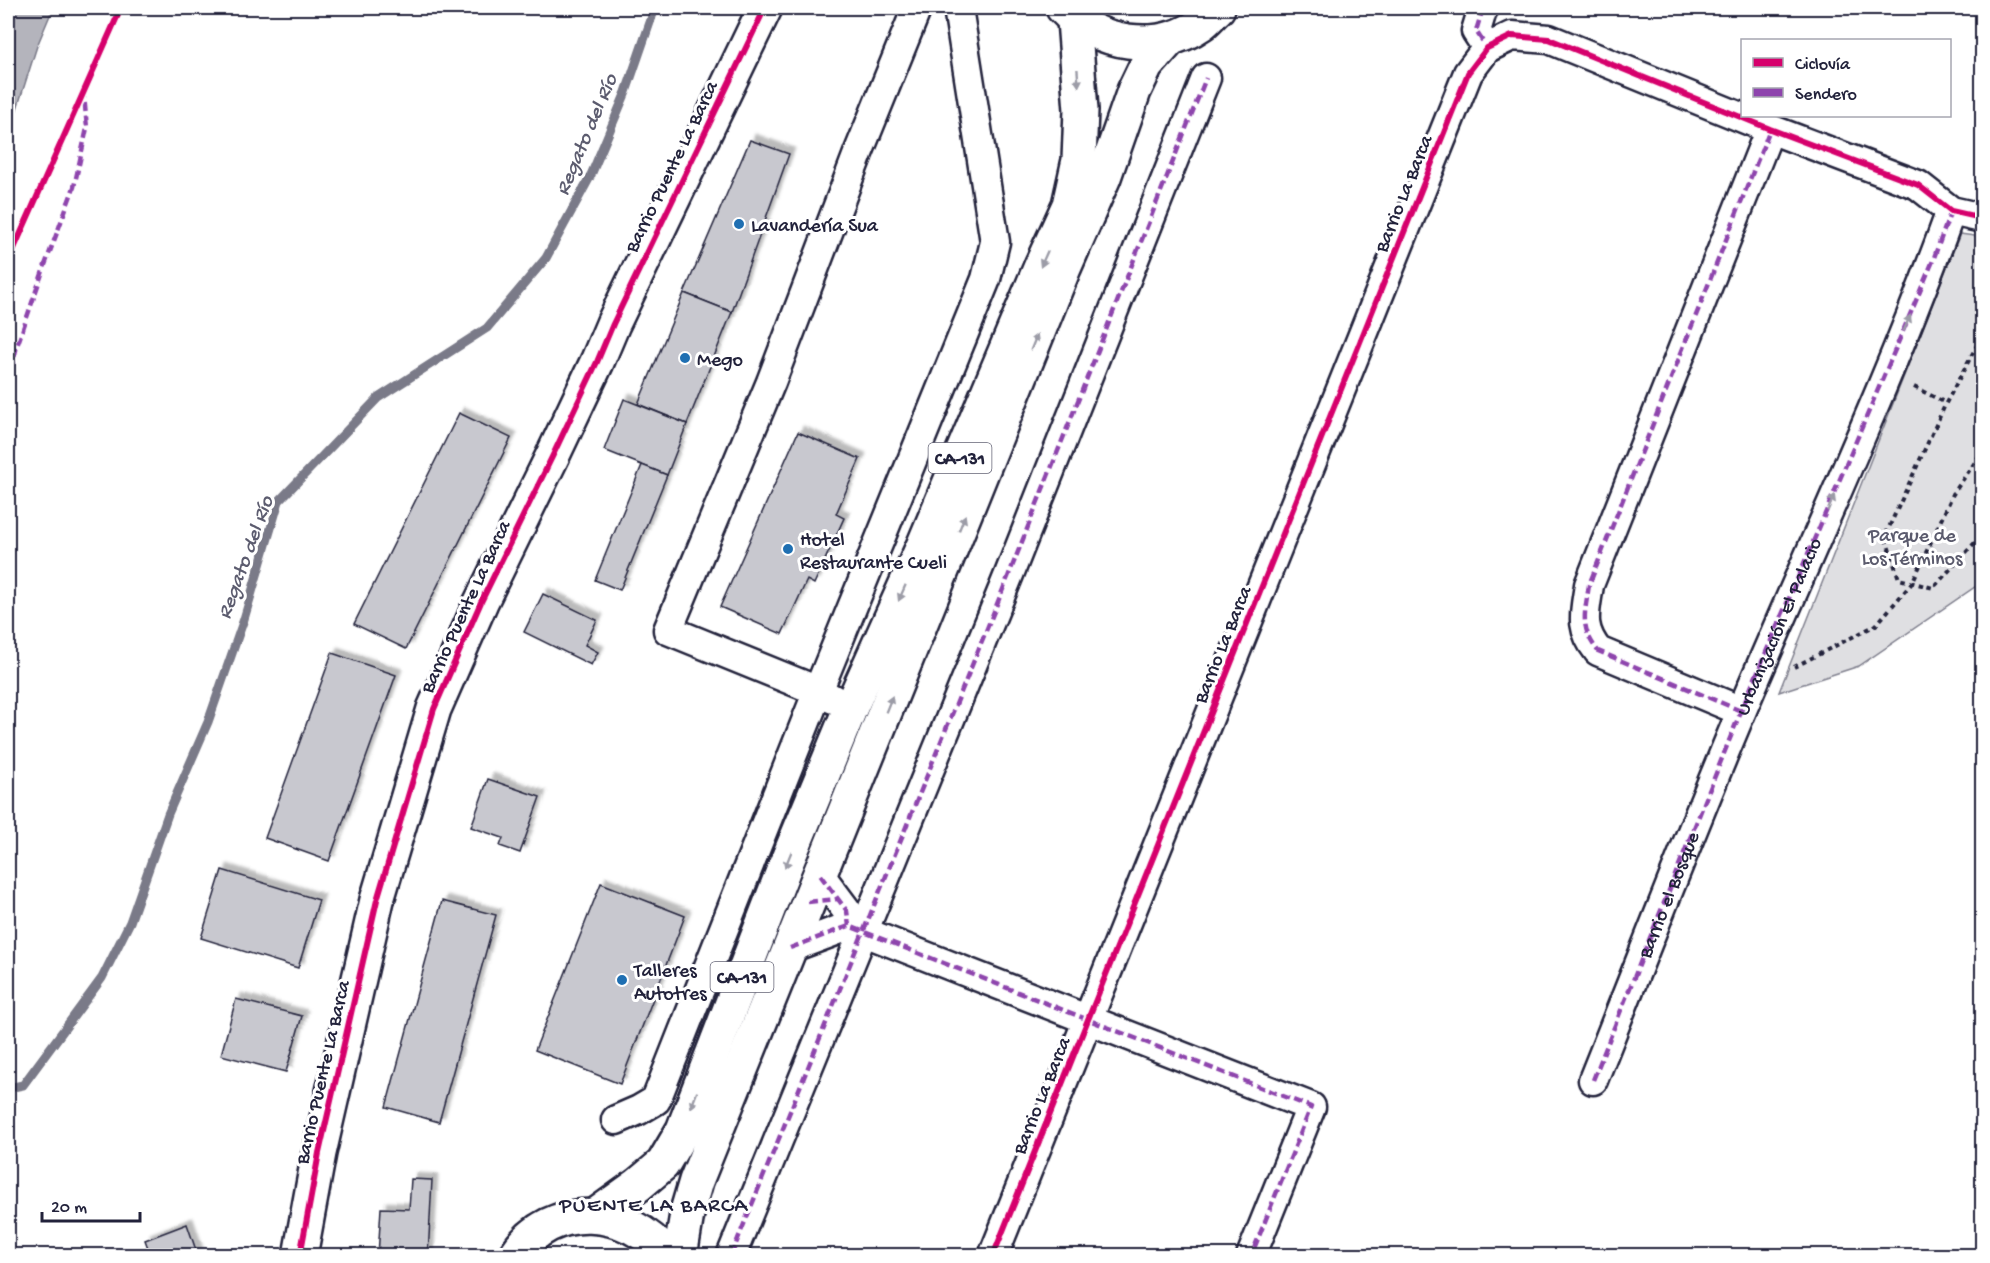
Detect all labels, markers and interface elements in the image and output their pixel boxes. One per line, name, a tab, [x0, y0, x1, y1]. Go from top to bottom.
legend	[1741, 39, 1951, 117]
text: Ciclovía	[1795, 55, 1851, 76]
one-way arrow	[1074, 69, 1083, 88]
water label: Regato del Río	[551, 70, 625, 200]
street label: Barrio Puente La Barca	[621, 77, 725, 258]
text: Sendero	[1795, 85, 1857, 106]
street label: Barrio La Barca	[1371, 131, 1440, 257]
place label: Lavandería Sua	[751, 216, 879, 239]
marker: Lavandería Sua	[732, 217, 746, 231]
one-way arrow	[1040, 250, 1049, 267]
one-way arrow	[1903, 314, 1912, 332]
one-way arrow	[1030, 333, 1040, 351]
place label: Mego	[697, 350, 743, 373]
marker: Mego	[678, 351, 692, 365]
road number: CA-131	[928, 443, 992, 473]
water label: Regato del Río	[213, 492, 281, 623]
one-way arrow	[1826, 493, 1836, 511]
one-way arrow	[957, 514, 967, 532]
street label: Barrio Puente La Barca	[417, 517, 518, 698]
park label: Parque de Los Términos	[1862, 526, 1963, 572]
place label: Hotel Restaurante Cueli	[800, 530, 947, 576]
street label: Urbanización El Palacio	[1732, 535, 1828, 720]
marker: Hotel Restaurante Cueli	[781, 542, 795, 556]
street label: Barrio La Barca	[1190, 582, 1259, 708]
one-way arrow	[897, 584, 907, 602]
one-way arrow	[884, 695, 894, 713]
street label: Barrio el Bosque	[1635, 829, 1707, 963]
one-way arrow	[783, 851, 792, 869]
place label: Talleres Autotres	[633, 961, 707, 1007]
road number: CA-131	[710, 962, 774, 992]
marker: Talleres Autotres	[615, 973, 629, 987]
street label: Barrio Puente La Barca	[292, 978, 357, 1168]
street label: Barrio La Barca	[1009, 1033, 1078, 1159]
one-way arrow	[689, 1092, 699, 1110]
scale bar	[42, 1185, 140, 1223]
district label: PUENTE LA BARCA	[558, 1194, 749, 1220]
text: 20 m	[51, 1198, 87, 1219]

